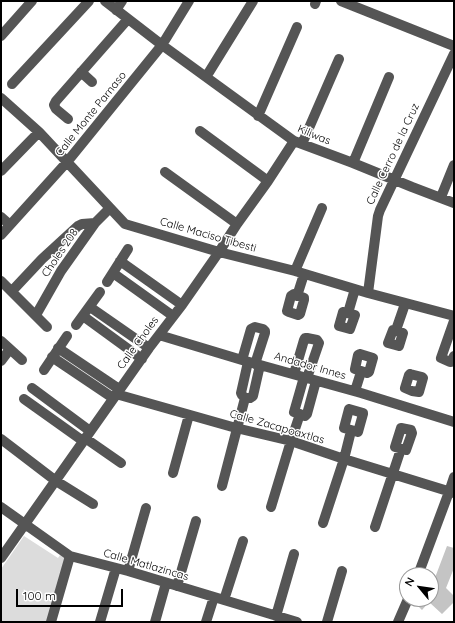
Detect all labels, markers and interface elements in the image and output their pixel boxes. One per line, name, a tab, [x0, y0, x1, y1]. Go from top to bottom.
street label: Calle Monte Parnaso	[53, 69, 129, 159]
street label: Calle Cerro de la Cruz	[364, 101, 422, 207]
street label: Kiliwas	[295, 122, 333, 148]
street label: Calle Maciso Tibesti	[158, 215, 258, 255]
street label: Choles 208	[39, 226, 81, 280]
street label: Calle Choles	[114, 314, 162, 372]
street label: Andador Innes	[273, 349, 347, 383]
street label: Calle Zacapoaxtlas	[228, 407, 326, 447]
street label: Calle Matlazincas	[102, 546, 190, 584]
north arrow	[399, 567, 439, 607]
text: N	[401, 575, 417, 589]
scale bar	[18, 581, 125, 607]
text: 100 m	[23, 588, 56, 603]

